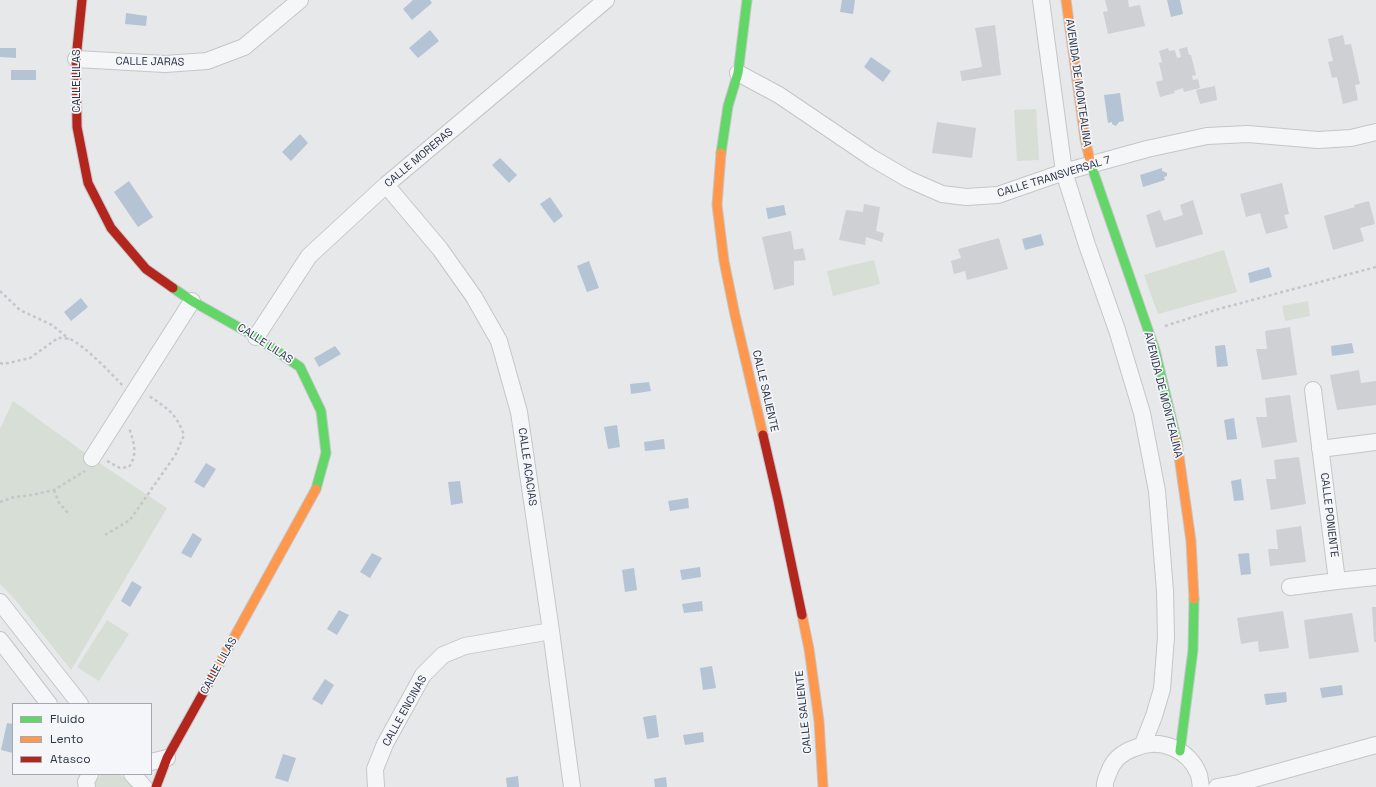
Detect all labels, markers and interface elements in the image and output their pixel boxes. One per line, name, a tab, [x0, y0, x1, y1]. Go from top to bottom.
street label: AVENIDA DE MONTEALINA	[1062, 18, 1094, 148]
street label: CALLE LILAS	[70, 49, 84, 113]
street label: CALLE JARAS	[116, 55, 184, 69]
street label: CALLE MORERAS	[382, 125, 456, 191]
street label: CALLE TRANSVERSAL 7	[996, 153, 1112, 201]
street label: CALLE LILAS	[235, 321, 295, 367]
street label: AVENIDA DE MONTEALINA	[1141, 331, 1185, 459]
street label: CALLE SALIENTE	[749, 349, 781, 433]
street label: CALLE ACACIAS	[515, 427, 539, 507]
street label: CALLE PONIENTE	[1317, 472, 1341, 558]
street label: CALLE LILAS	[198, 635, 240, 697]
street label: CALLE SALIENTE	[793, 670, 815, 754]
street label: CALLE ENCINAS	[380, 673, 430, 749]
legend	[12, 703, 152, 775]
text: Fluido	[50, 711, 85, 727]
text: Lento	[50, 731, 84, 747]
text: Atasco	[50, 751, 91, 767]

